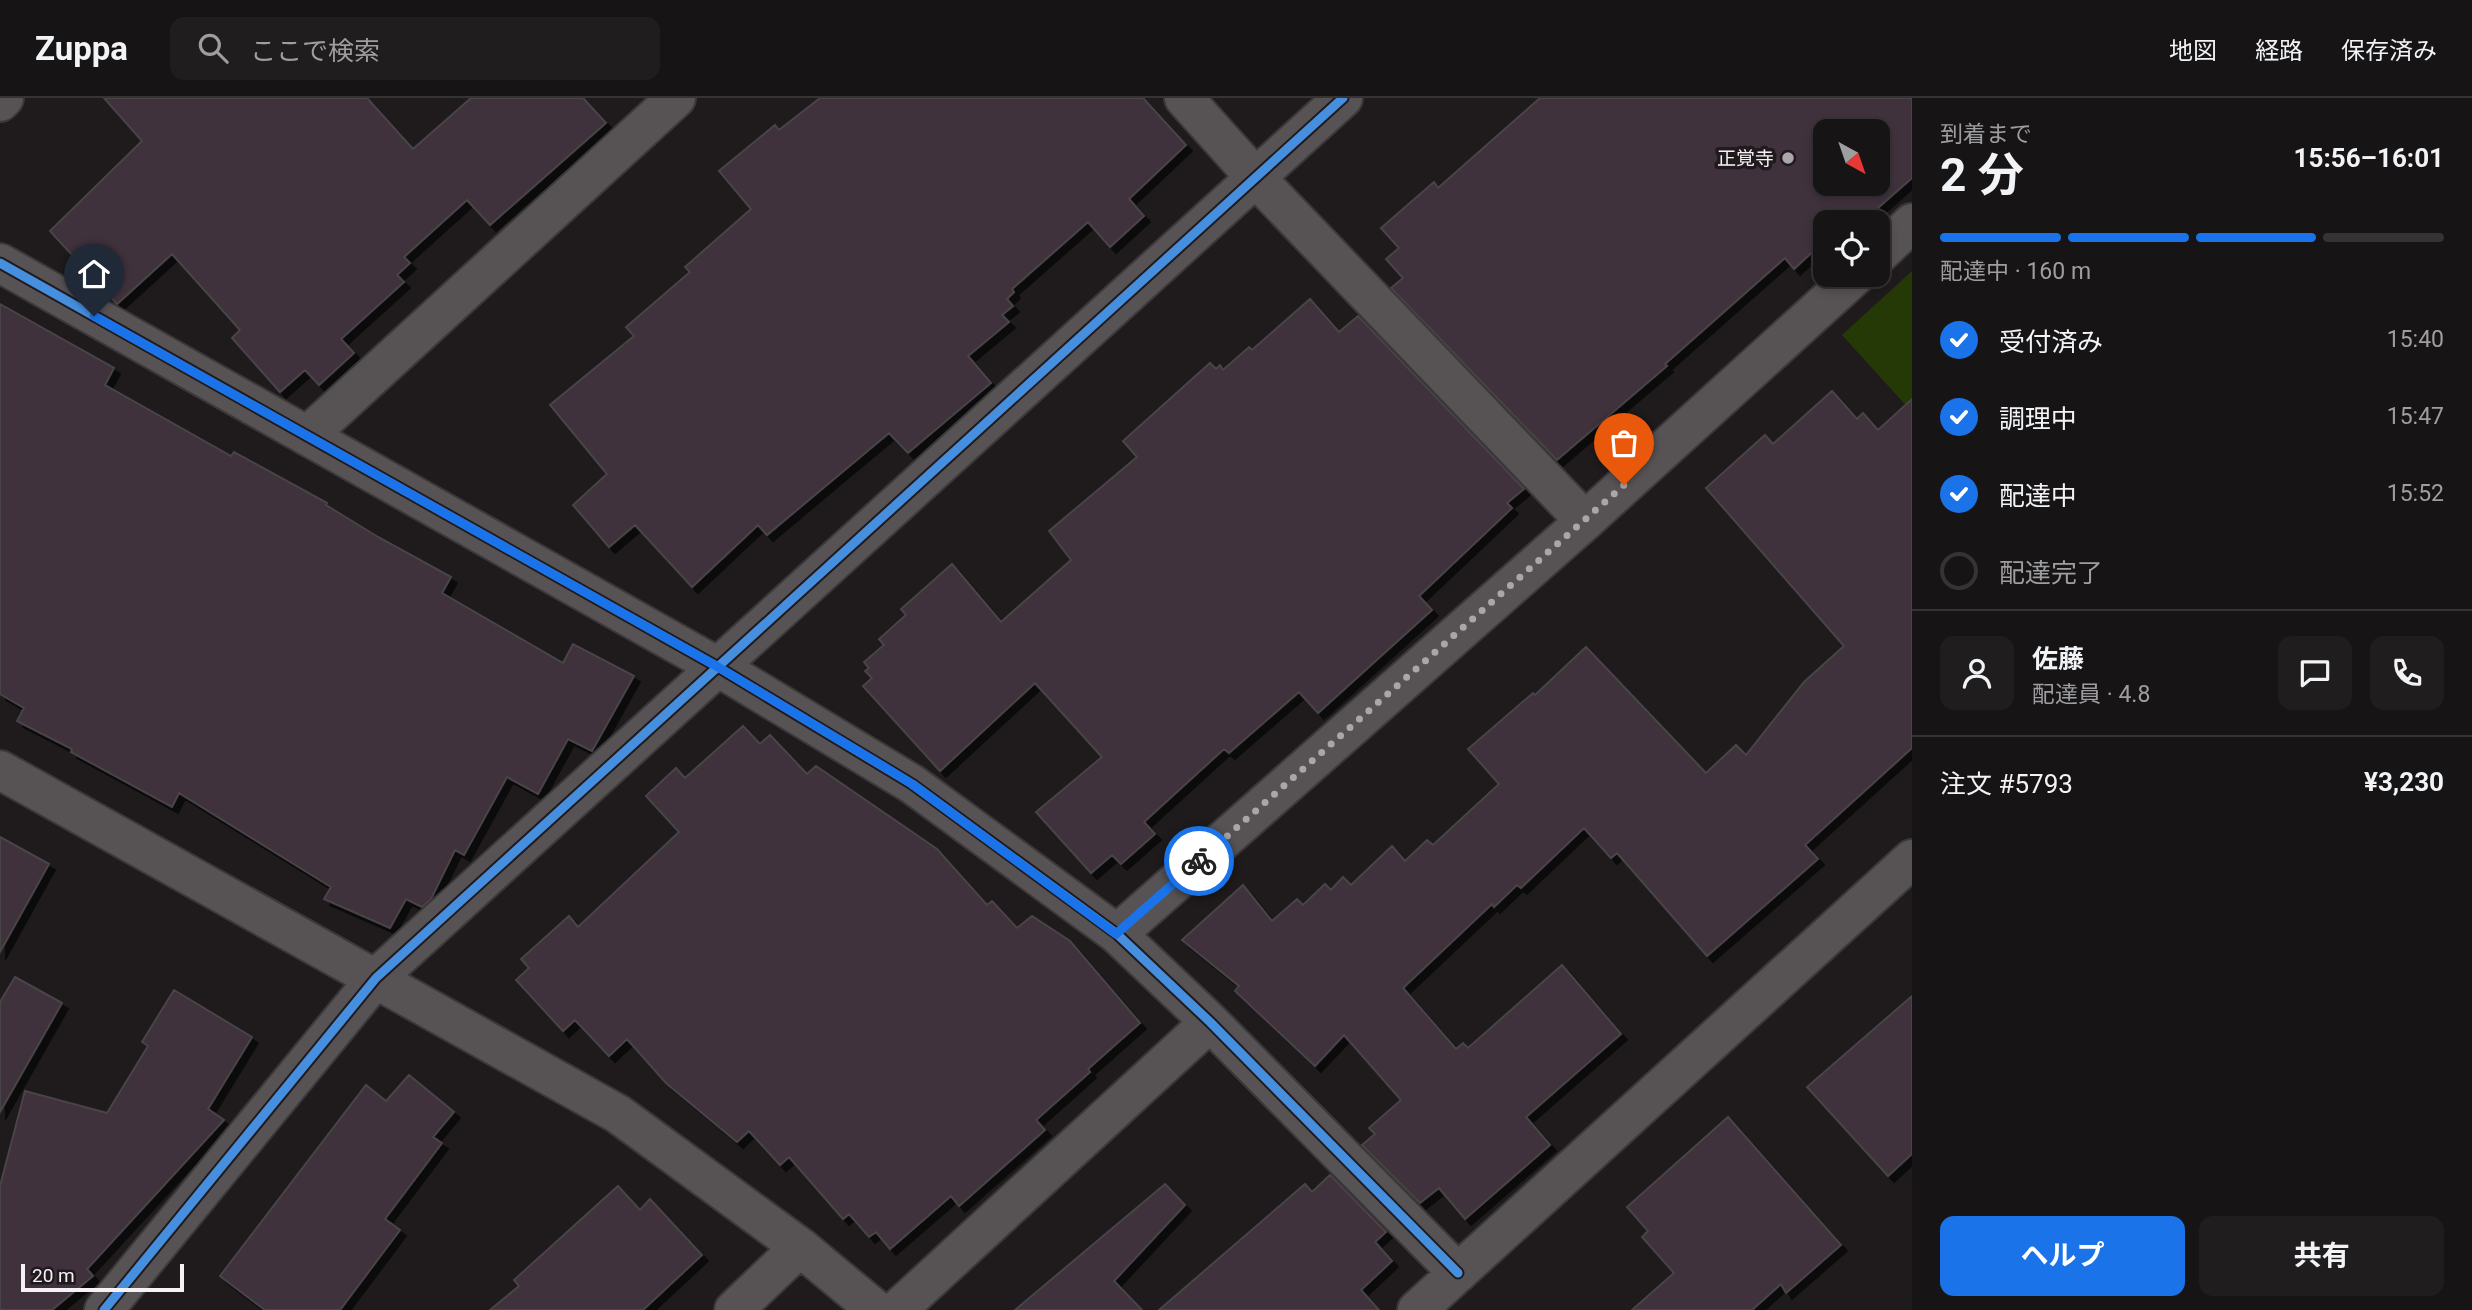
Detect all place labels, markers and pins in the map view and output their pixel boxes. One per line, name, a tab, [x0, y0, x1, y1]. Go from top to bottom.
place label: 正覚寺	[1717, 147, 1774, 170]
marker: 正覚寺	[1780, 150, 1796, 166]
pin	[64, 244, 124, 316]
pin	[1594, 413, 1654, 485]

